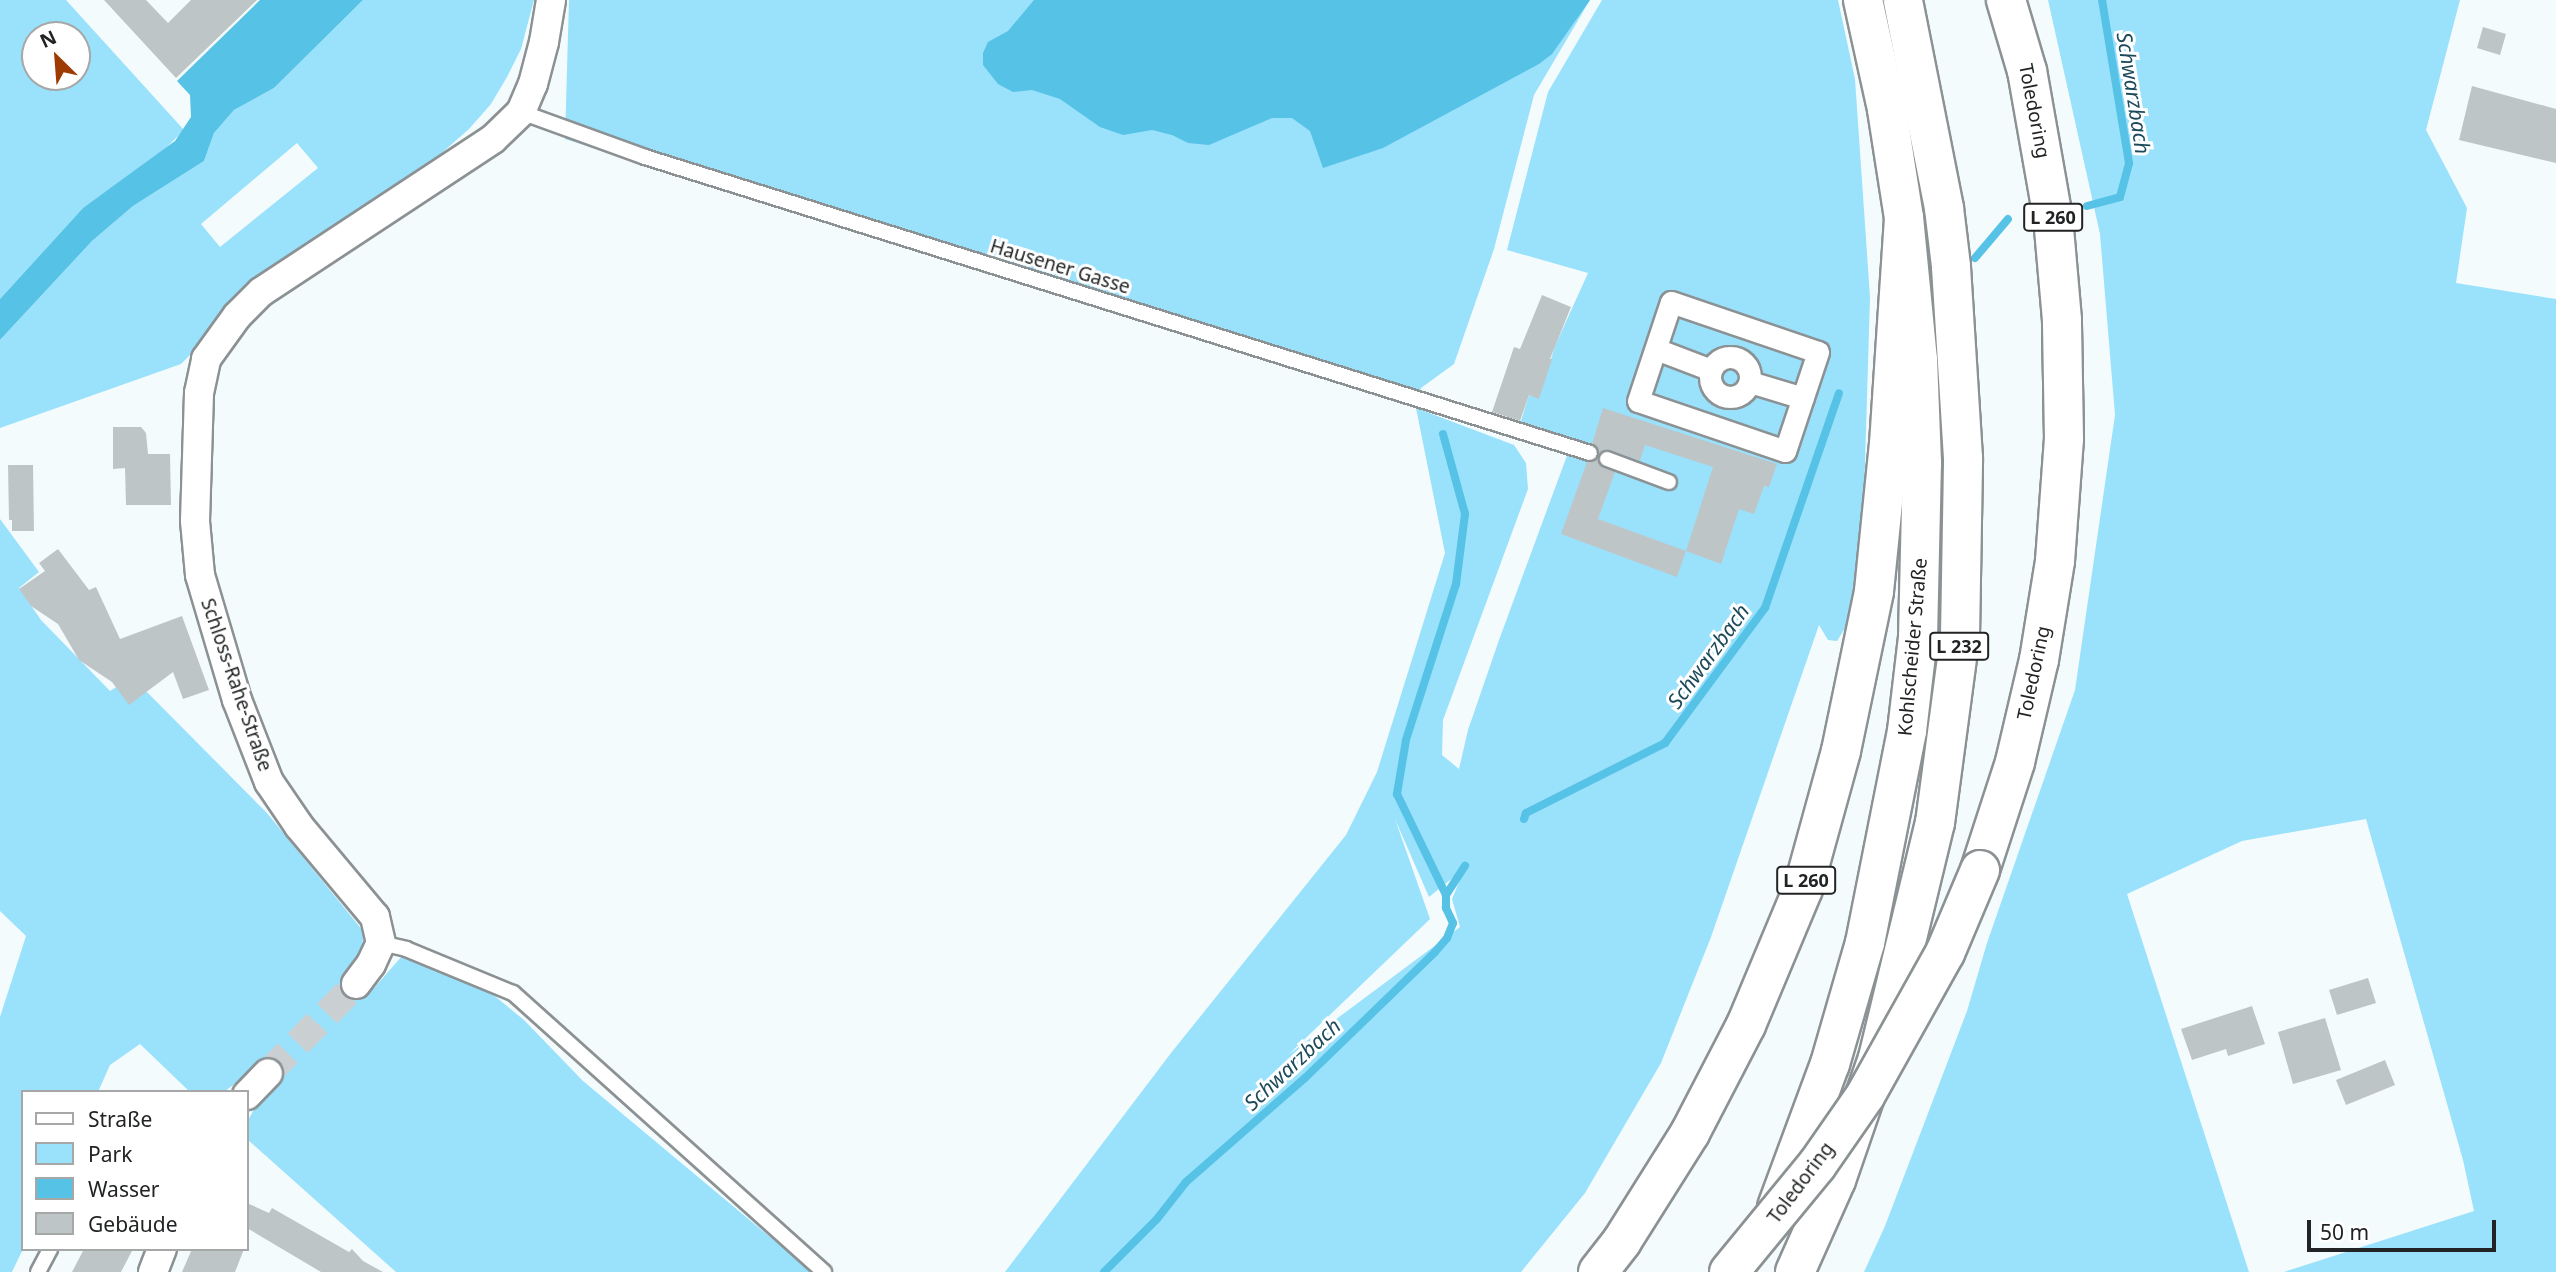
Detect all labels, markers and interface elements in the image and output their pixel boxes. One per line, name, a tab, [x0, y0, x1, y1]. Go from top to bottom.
north arrow	[21, 21, 91, 91]
text: N	[35, 24, 60, 54]
water label: Schwarzbach	[2112, 30, 2156, 156]
street label: Toledoring	[2014, 62, 2054, 160]
road number: L 260	[2022, 202, 2084, 232]
street label: Hausener Gasse	[987, 235, 1133, 299]
street label: Kohlscheider Straße	[1894, 557, 1932, 737]
street label: Schloss-Rahe-Straße	[196, 596, 276, 774]
water label: Schwarzbach	[1662, 599, 1754, 713]
street label: Toledoring	[2013, 624, 2055, 722]
road number: L 232	[1927, 632, 1990, 660]
road number: L 260	[1774, 866, 1838, 894]
water label: Schwarzbach	[1238, 1013, 1346, 1115]
legend	[21, 1090, 248, 1251]
text: Straße	[88, 1105, 152, 1133]
street label: Toledoring	[1763, 1138, 1839, 1228]
text: Park	[88, 1140, 132, 1168]
text: Wasser	[88, 1175, 160, 1203]
scale bar	[2311, 1206, 2500, 1250]
text: Gebäude	[88, 1210, 178, 1238]
text: 50 m	[2320, 1218, 2369, 1246]

